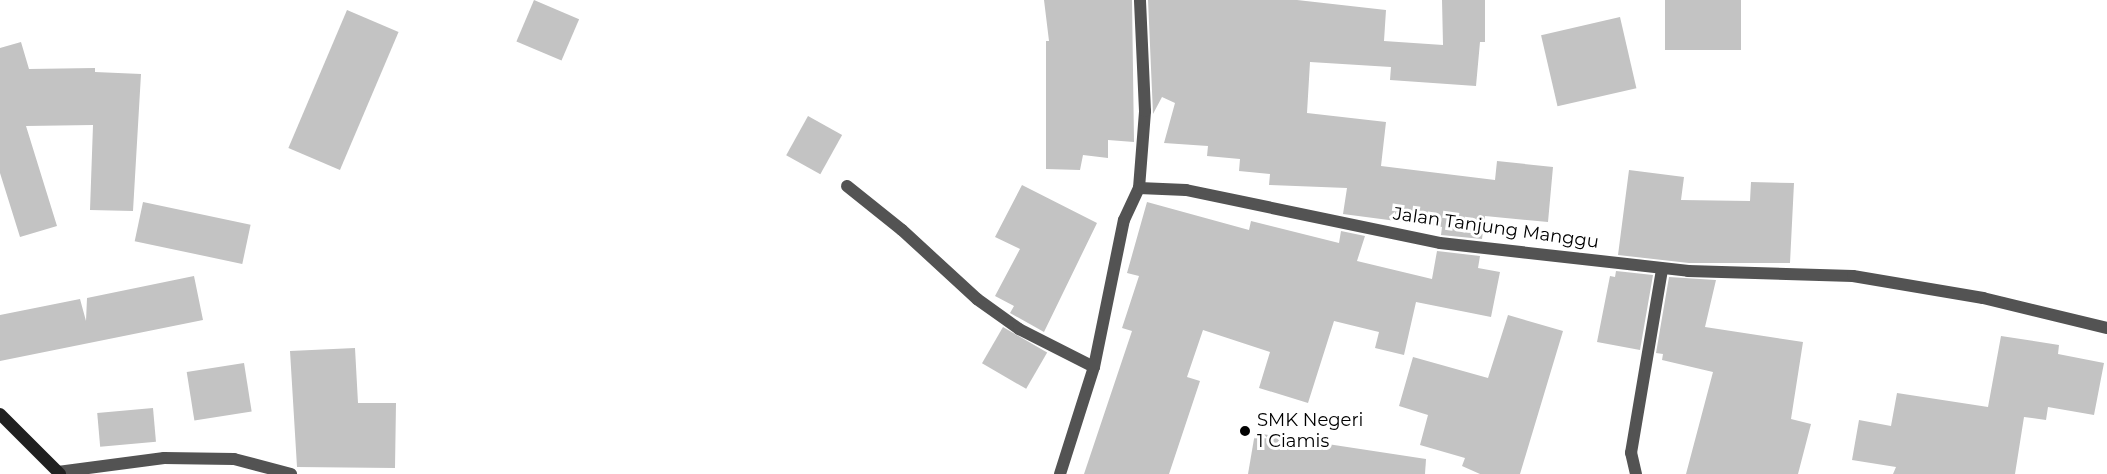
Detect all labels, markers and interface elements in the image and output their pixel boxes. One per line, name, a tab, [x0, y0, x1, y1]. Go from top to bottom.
street label: Jalan Tanjung Manggu	[1392, 203, 1600, 253]
place label: SMK Negeri 1 Ciamis	[1257, 410, 1363, 452]
marker: SMK Negeri 1 Ciamis	[1238, 424, 1252, 438]

